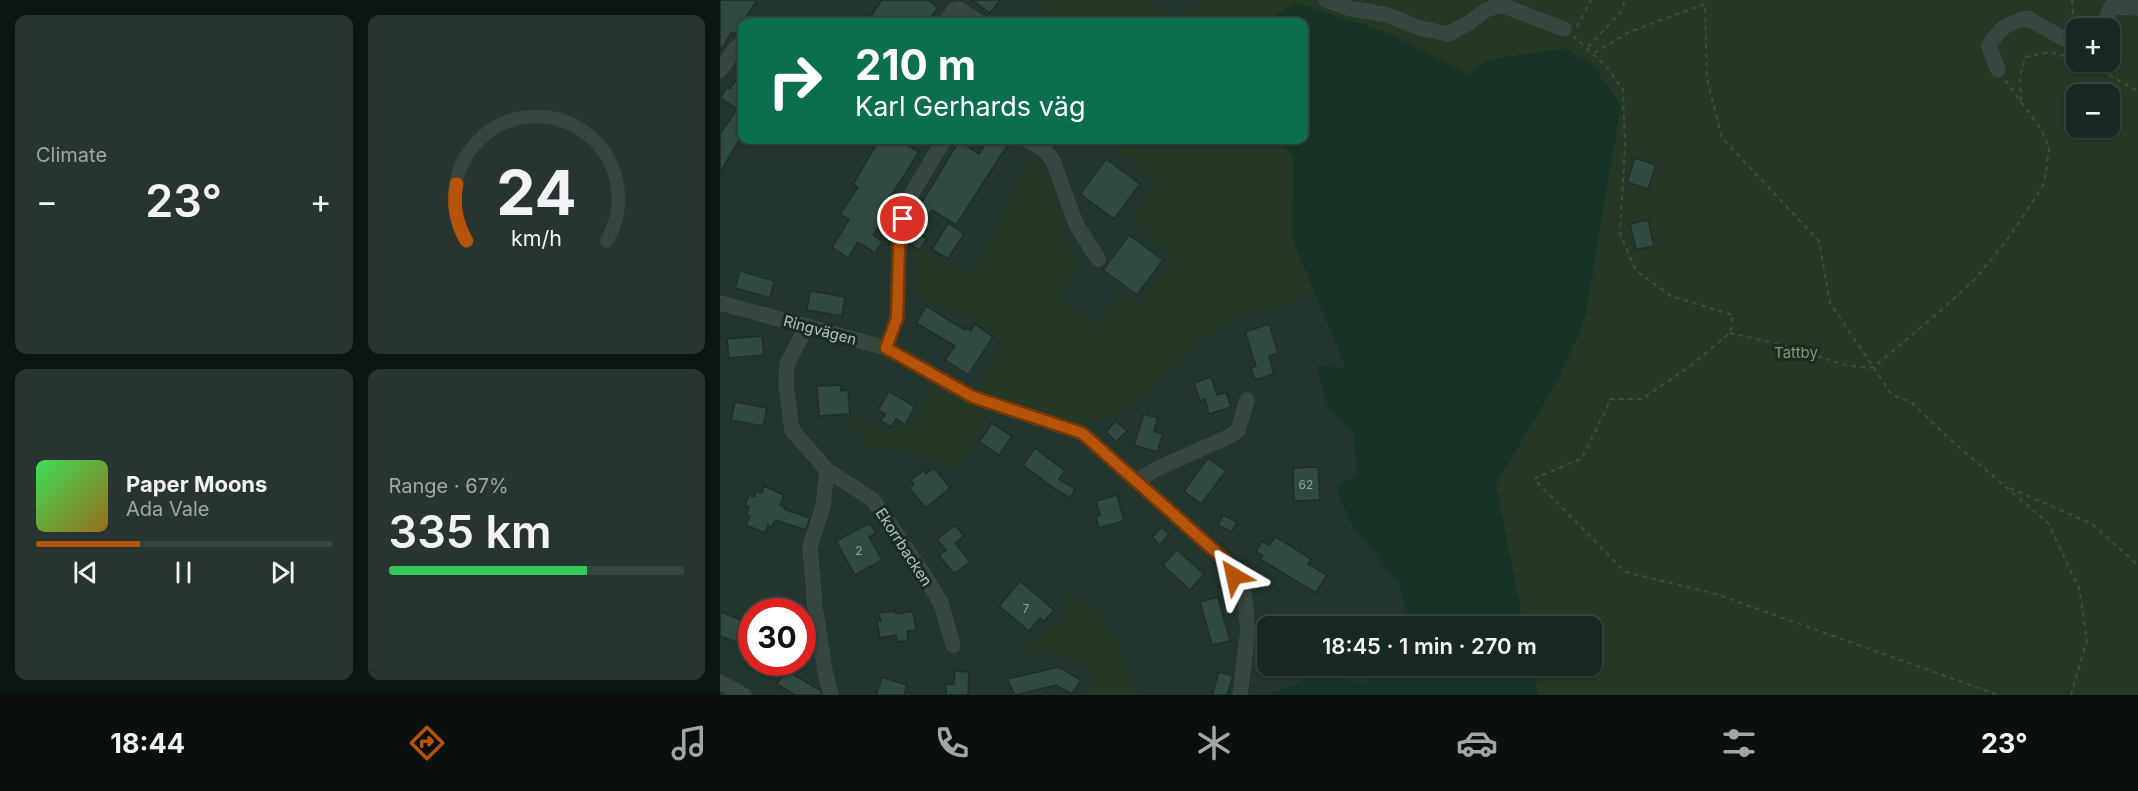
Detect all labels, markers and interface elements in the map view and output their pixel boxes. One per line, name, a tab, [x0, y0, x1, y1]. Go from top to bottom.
map controls	[2066, 18, 2120, 138]
button: +	[2066, 18, 2120, 72]
text: 210 m	[855, 39, 976, 90]
icon: right	[756, 42, 834, 120]
button: −	[2066, 84, 2120, 138]
text: Karl Gerhards väg	[855, 90, 1085, 123]
text: Climate	[36, 143, 107, 167]
text: 24	[496, 155, 577, 230]
text: 23°	[145, 173, 222, 228]
text: −	[36, 181, 58, 221]
text: +	[310, 181, 332, 221]
pin	[877, 193, 928, 244]
icon: arrive	[886, 202, 919, 235]
text: km/h	[511, 226, 562, 252]
street label: Ringvägen	[781, 311, 859, 349]
park label: Tattby	[1774, 343, 1818, 362]
text: Paper Moons	[126, 471, 267, 497]
text: Range · 67%	[389, 474, 509, 498]
house number: 62	[1299, 477, 1313, 492]
text: Ada Vale	[126, 497, 209, 521]
text: 335 km	[389, 504, 552, 559]
street label: Ekorrbacken	[872, 504, 936, 590]
house number: 2	[855, 543, 863, 558]
position arrow	[1202, 544, 1266, 608]
icon: previous	[69, 556, 102, 589]
icon: pause	[167, 556, 200, 589]
icon: next	[266, 556, 299, 589]
speed limit sign: 30	[738, 598, 816, 676]
house number: 7	[1023, 601, 1030, 616]
text: 18:45 · 1 min · 270 m	[1322, 633, 1537, 659]
icon: directions	[406, 722, 448, 764]
icon: music	[668, 722, 710, 764]
icon: phone	[931, 722, 973, 764]
icon: climate	[1193, 722, 1235, 764]
icon: car	[1456, 722, 1498, 764]
icon: filters	[1718, 722, 1760, 764]
text: 18:44	[110, 727, 185, 760]
text: 23°	[1981, 727, 2028, 760]

